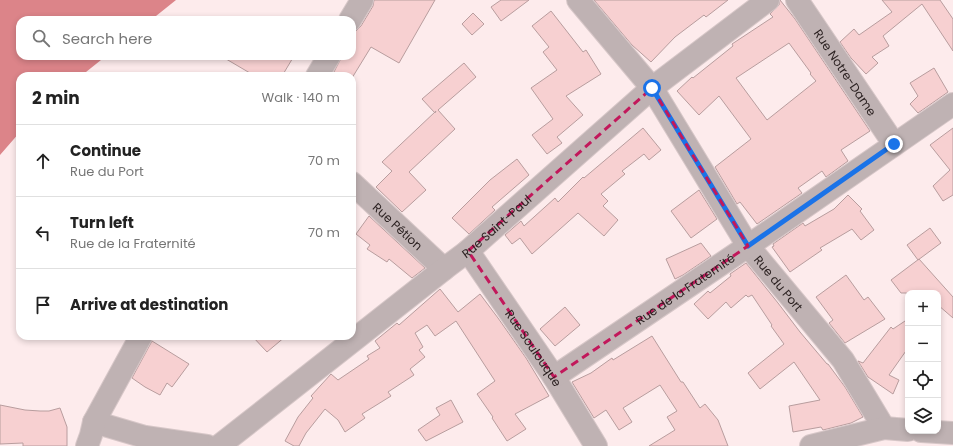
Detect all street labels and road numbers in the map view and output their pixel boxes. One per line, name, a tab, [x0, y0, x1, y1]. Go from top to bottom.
street label: Rue Notre-Dame	[810, 25, 881, 119]
street label: Rue Saint-Paul	[458, 190, 535, 262]
street label: Rue Pétion	[369, 198, 427, 254]
street label: Rue de la Fraternité	[632, 249, 738, 328]
street label: Rue du Port	[750, 251, 807, 315]
street label: Rue Soulouque	[502, 306, 566, 389]

